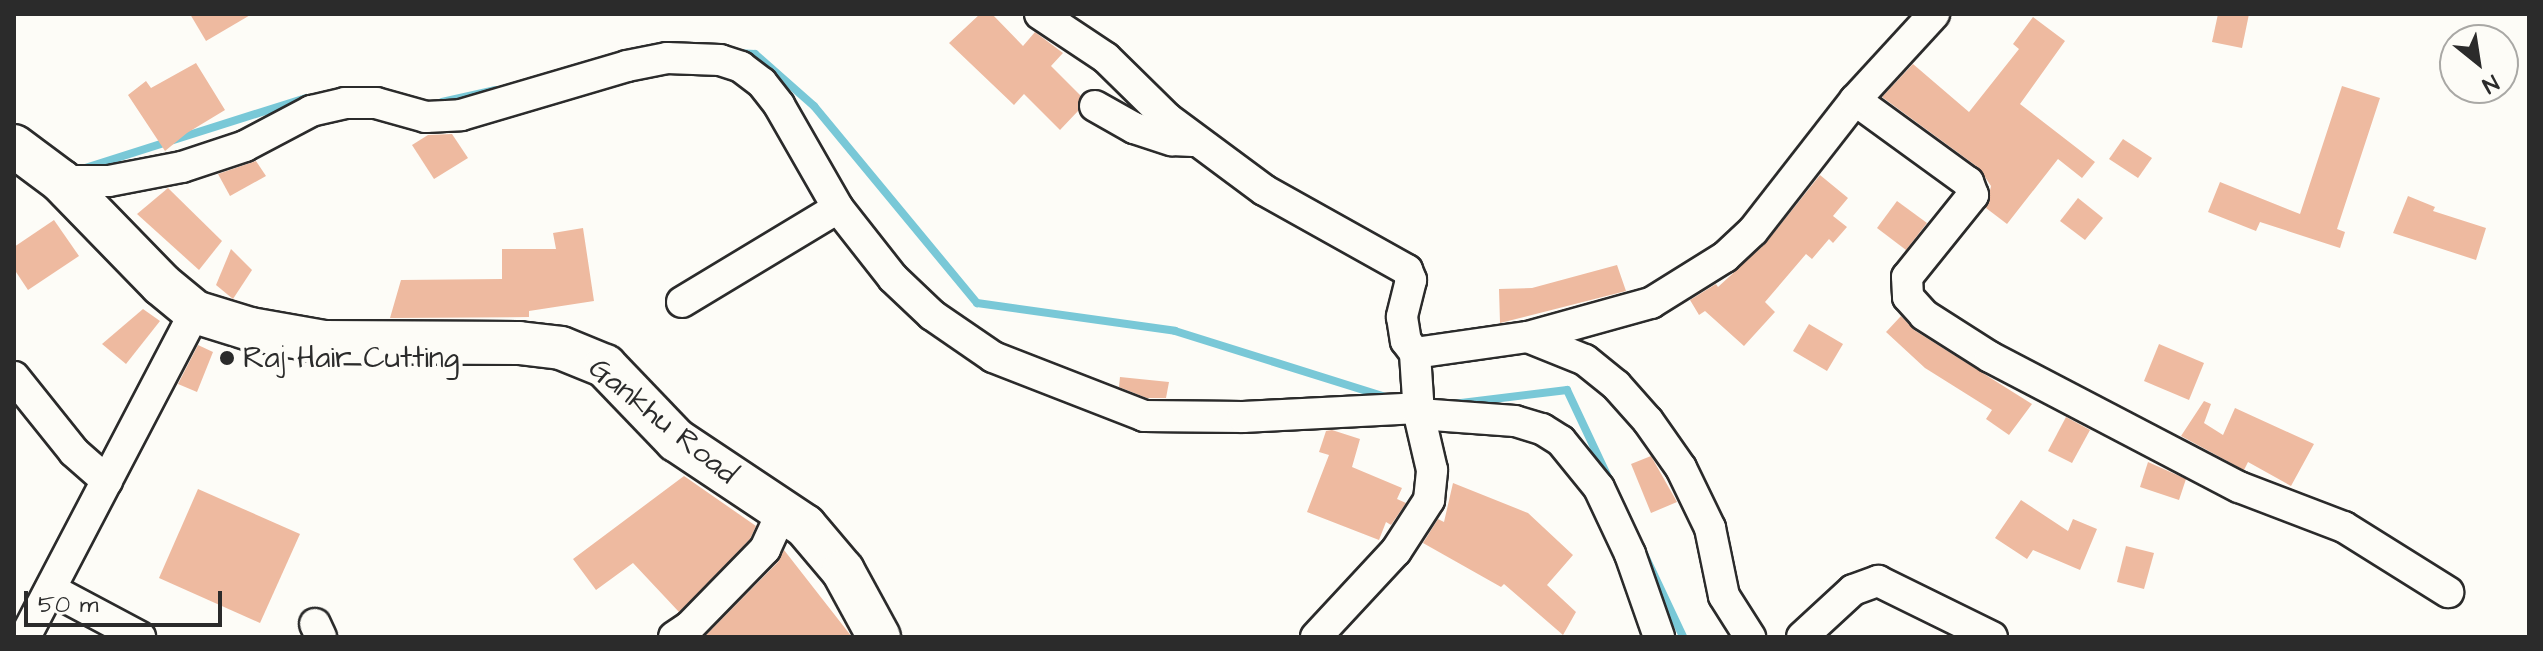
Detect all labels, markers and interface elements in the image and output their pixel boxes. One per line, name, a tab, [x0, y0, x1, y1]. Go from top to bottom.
north arrow	[2439, 24, 2519, 104]
text: N	[2477, 67, 2504, 100]
place label: Raj Hair Cutting	[243, 340, 459, 376]
marker: Raj Hair Cutting	[218, 349, 236, 367]
street label: Gankhu Road	[582, 350, 744, 492]
scale bar	[28, 575, 226, 625]
text: 50 m	[38, 588, 98, 622]

